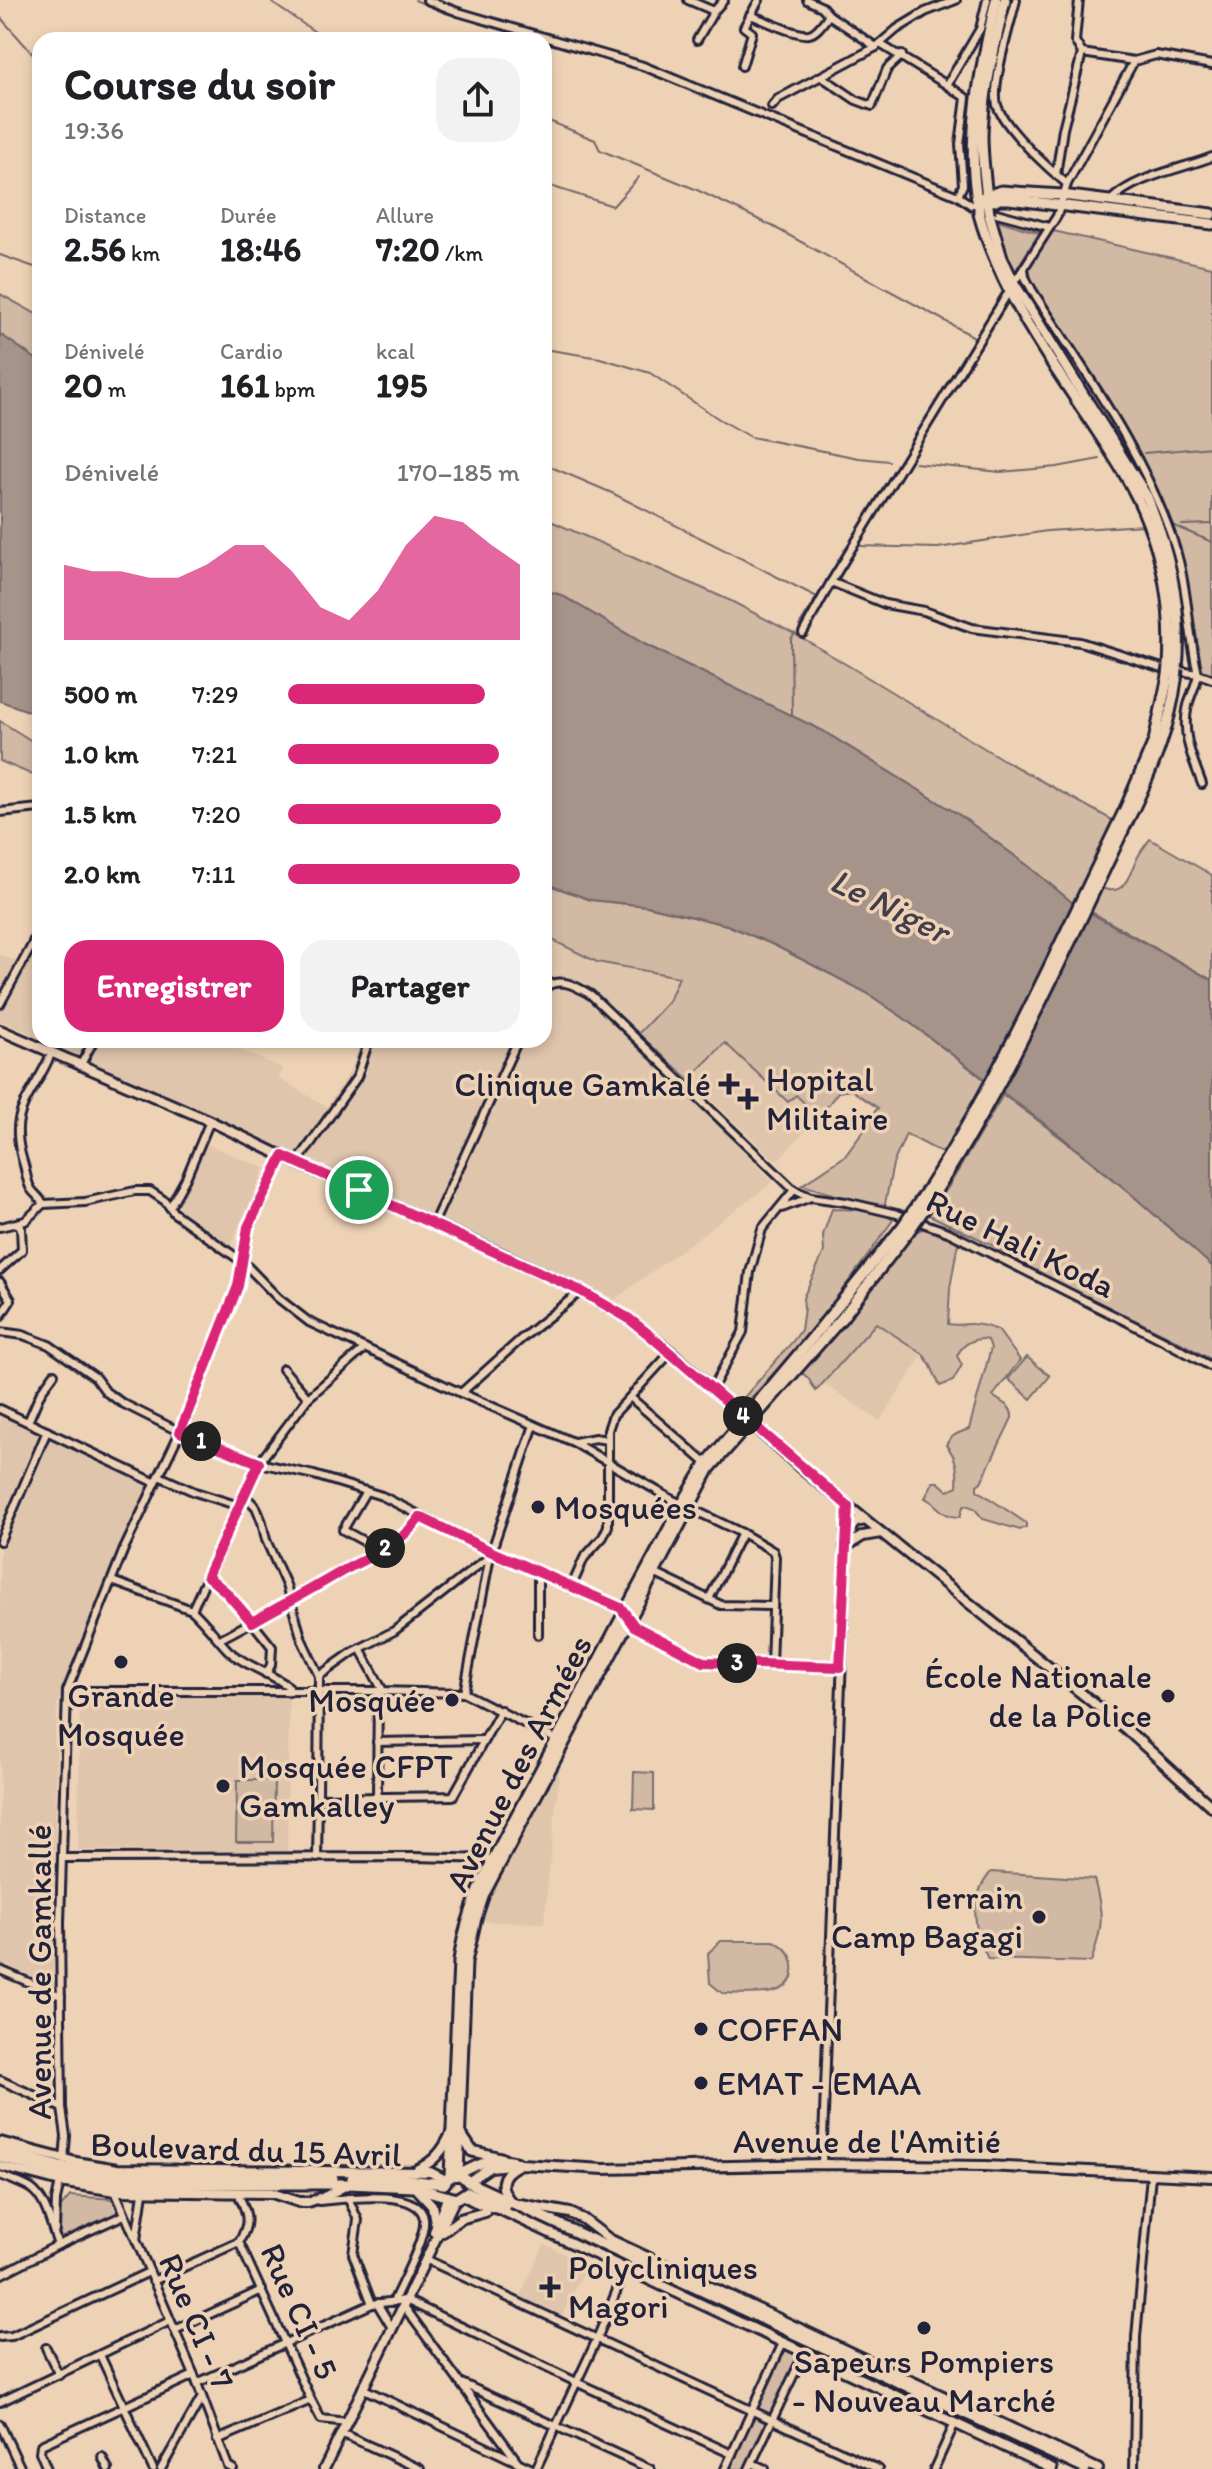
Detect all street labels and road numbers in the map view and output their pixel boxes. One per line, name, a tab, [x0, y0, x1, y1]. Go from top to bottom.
street label: Rue Hali Koda	[920, 1180, 1122, 1307]
street label: Avenue des Armées	[436, 1628, 601, 1898]
street label: Avenue de Gamkallé	[19, 1824, 60, 2120]
street label: Avenue de l'Amitié	[733, 2121, 1001, 2162]
street label: Boulevard du 15 Avril	[90, 2124, 403, 2175]
street label: Rue CI - 5	[251, 2237, 348, 2386]
street label: Rue CI - 7	[150, 2247, 243, 2395]

